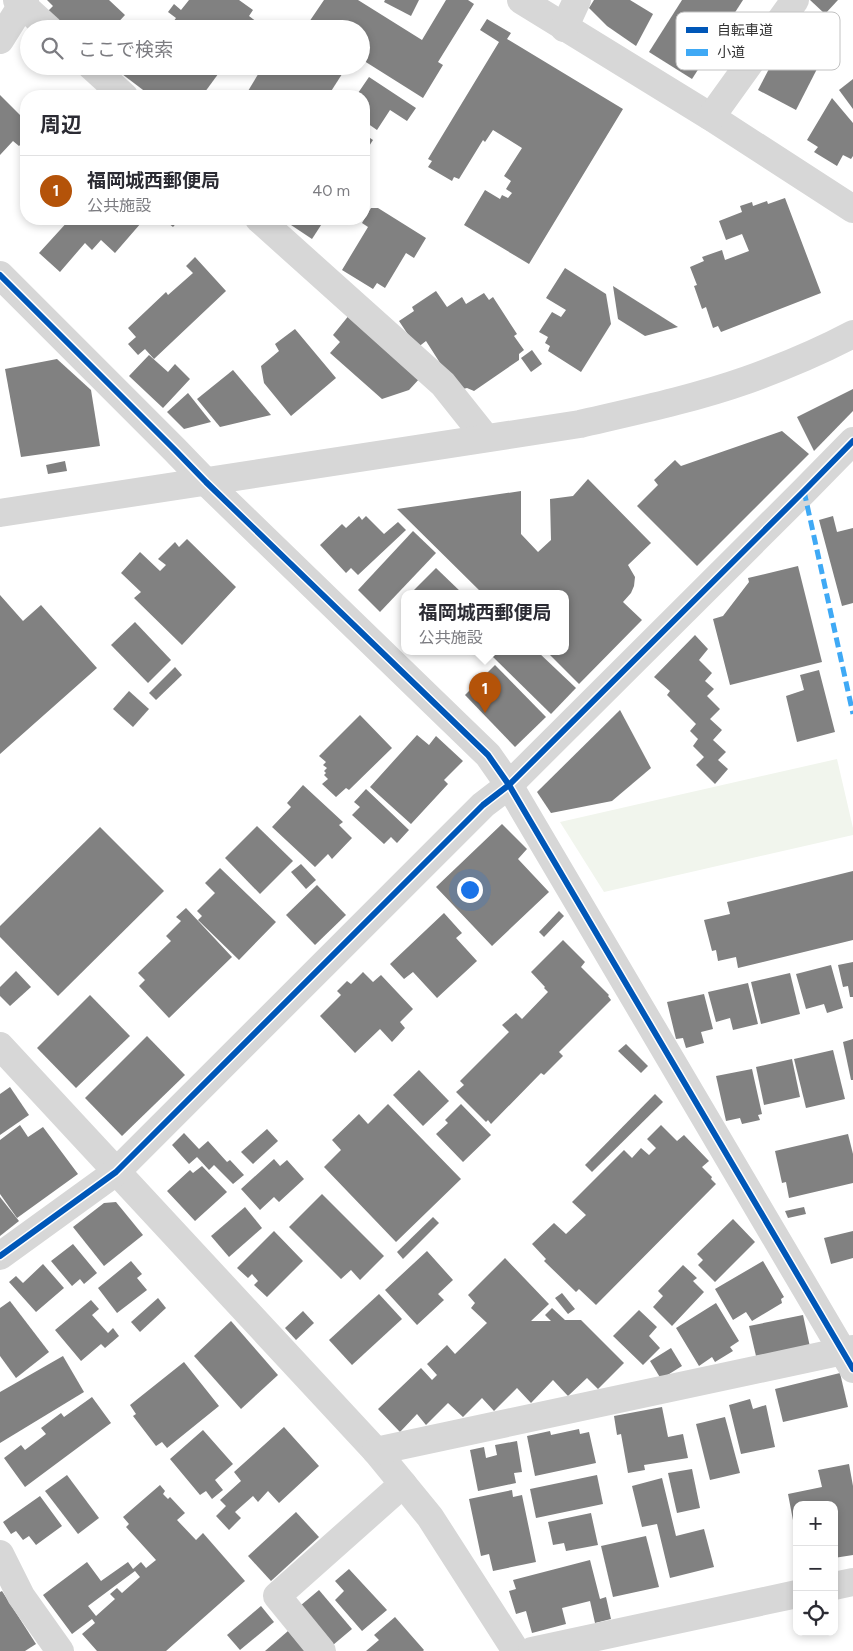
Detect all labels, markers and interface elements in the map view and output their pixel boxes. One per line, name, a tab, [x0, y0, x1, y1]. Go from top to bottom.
legend	[676, 12, 840, 70]
search box	[20, 20, 370, 75]
text: 自転車道	[717, 22, 773, 39]
icon: search	[38, 34, 66, 62]
text: ここで検索	[78, 38, 173, 61]
text: 小道	[717, 44, 745, 61]
text: 周辺	[40, 112, 82, 137]
text: 福岡城西郵便局	[87, 169, 220, 192]
text: 1	[53, 181, 59, 200]
text: 40 m	[312, 181, 350, 200]
text: 公共施設	[87, 196, 151, 215]
popup	[401, 590, 569, 655]
text: 福岡城西郵便局	[418, 601, 552, 624]
text: 公共施設	[418, 628, 483, 647]
pin: 1	[469, 672, 501, 713]
your location	[457, 877, 483, 903]
map controls	[793, 1501, 838, 1636]
button: +	[793, 1501, 838, 1546]
button: −	[793, 1546, 838, 1591]
button: locate	[793, 1591, 838, 1636]

